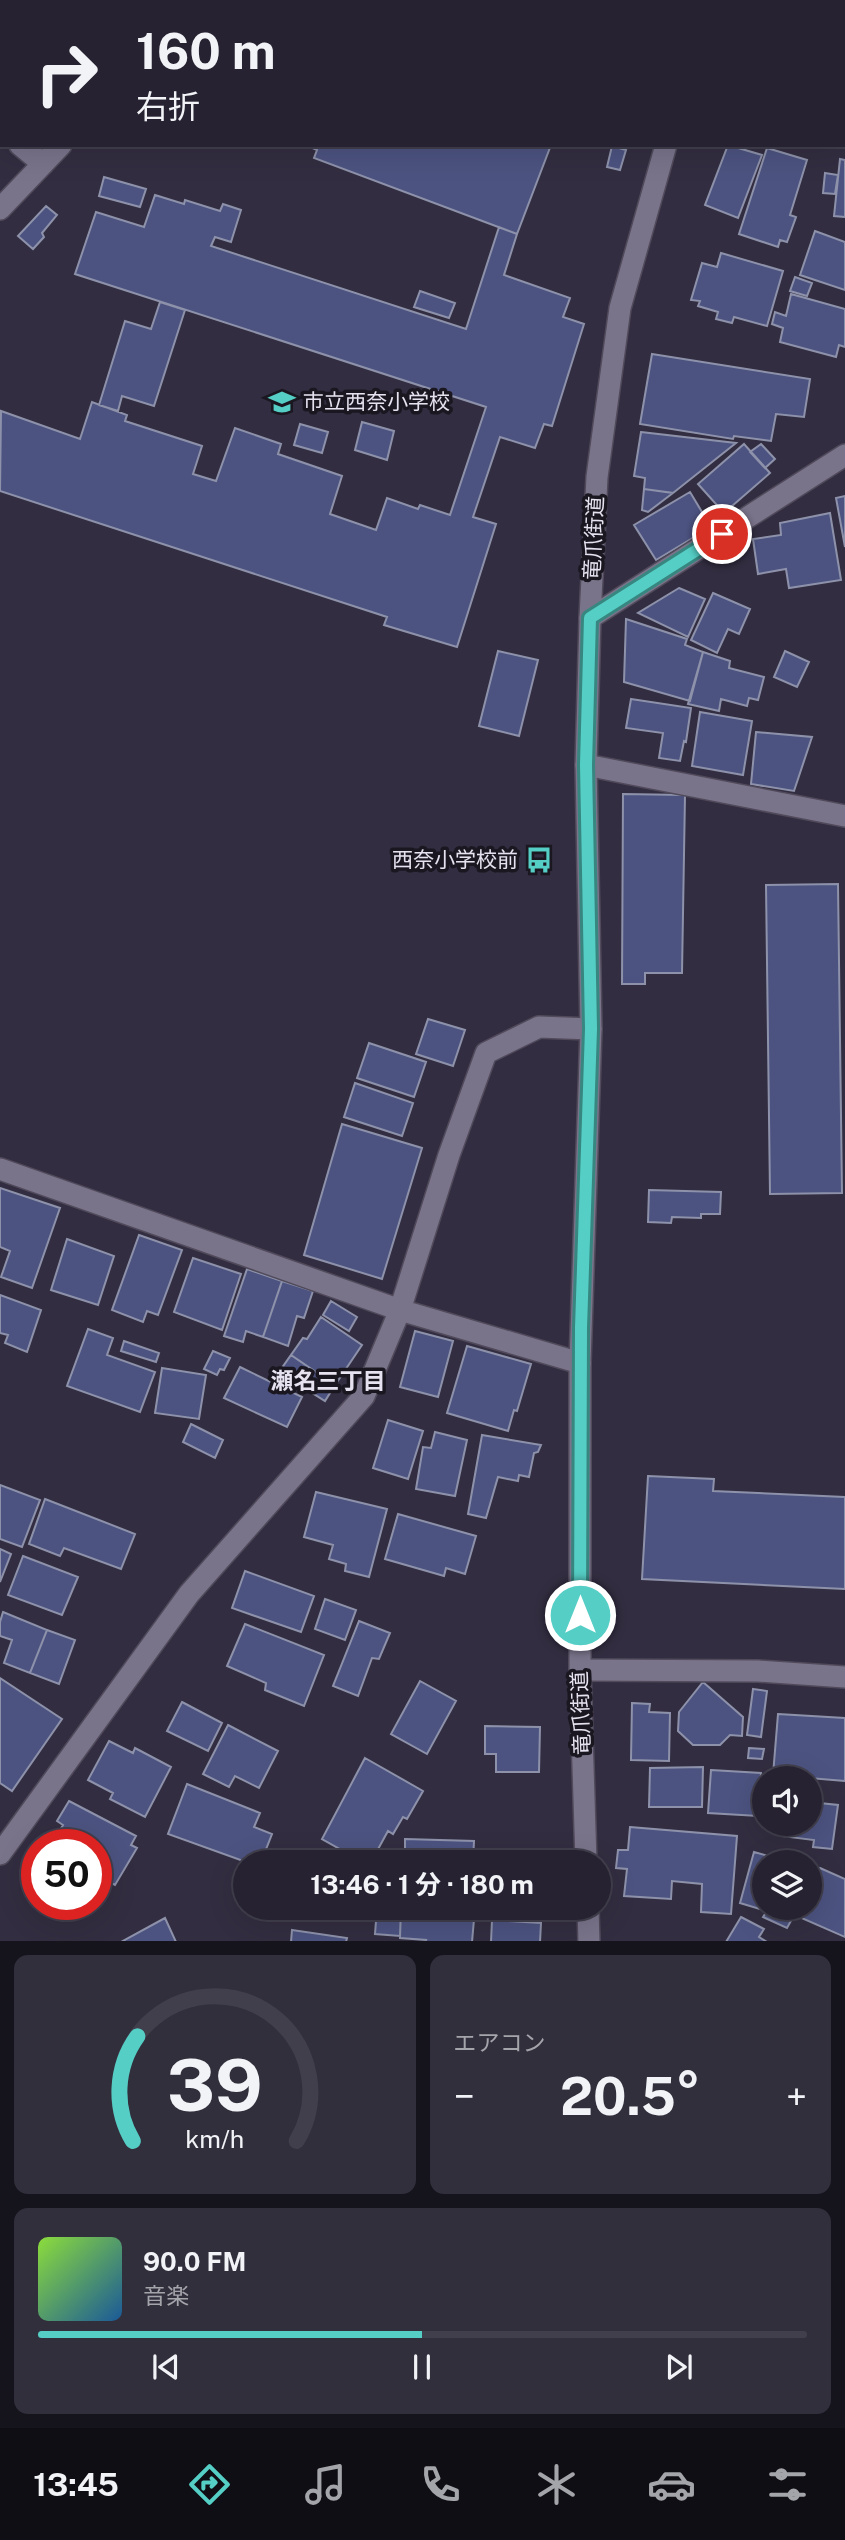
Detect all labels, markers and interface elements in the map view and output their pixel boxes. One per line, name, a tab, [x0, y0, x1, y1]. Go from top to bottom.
text: 160 m	[136, 22, 276, 80]
icon: right	[21, 28, 112, 119]
text: 右折	[136, 88, 200, 125]
school or university icon: 市立西奈小学校	[267, 387, 297, 417]
place label: 市立西奈小学校	[303, 389, 450, 414]
street label: 竜爪街道	[579, 495, 608, 581]
pin	[692, 504, 752, 564]
icon: arrive	[703, 515, 741, 553]
bus stop icon: 西奈小学校前	[524, 845, 554, 875]
place label: 西奈小学校前	[392, 847, 518, 872]
district label: 瀬名三丁目	[271, 1367, 386, 1394]
position arrow	[543, 1578, 617, 1652]
street label: 竜爪街道	[567, 1671, 594, 1755]
map controls	[752, 1766, 822, 1920]
button: sound	[752, 1766, 822, 1836]
speed limit sign: 50	[21, 1829, 112, 1920]
button: layers	[752, 1850, 822, 1920]
text: 13:46 · 1 分 · 180 m	[310, 1869, 534, 1900]
text: エアコン	[454, 2029, 546, 2056]
text: 39	[167, 2042, 263, 2127]
text: 20.5°	[560, 2066, 700, 2127]
text: −	[454, 2074, 475, 2119]
text: +	[786, 2074, 807, 2119]
text: km/h	[185, 2123, 244, 2153]
text: 90.0 FM	[143, 2246, 246, 2277]
text: 音楽	[143, 2282, 189, 2309]
icon: previous	[147, 2348, 185, 2386]
icon: pause	[403, 2348, 441, 2386]
icon: next	[660, 2348, 698, 2386]
icon: directions	[185, 2460, 234, 2509]
icon: music	[301, 2460, 350, 2509]
icon: phone	[416, 2460, 465, 2509]
icon: climate	[532, 2460, 581, 2509]
icon: car	[647, 2460, 696, 2509]
icon: filters	[763, 2460, 812, 2509]
text: 13:45	[33, 2466, 119, 2503]

